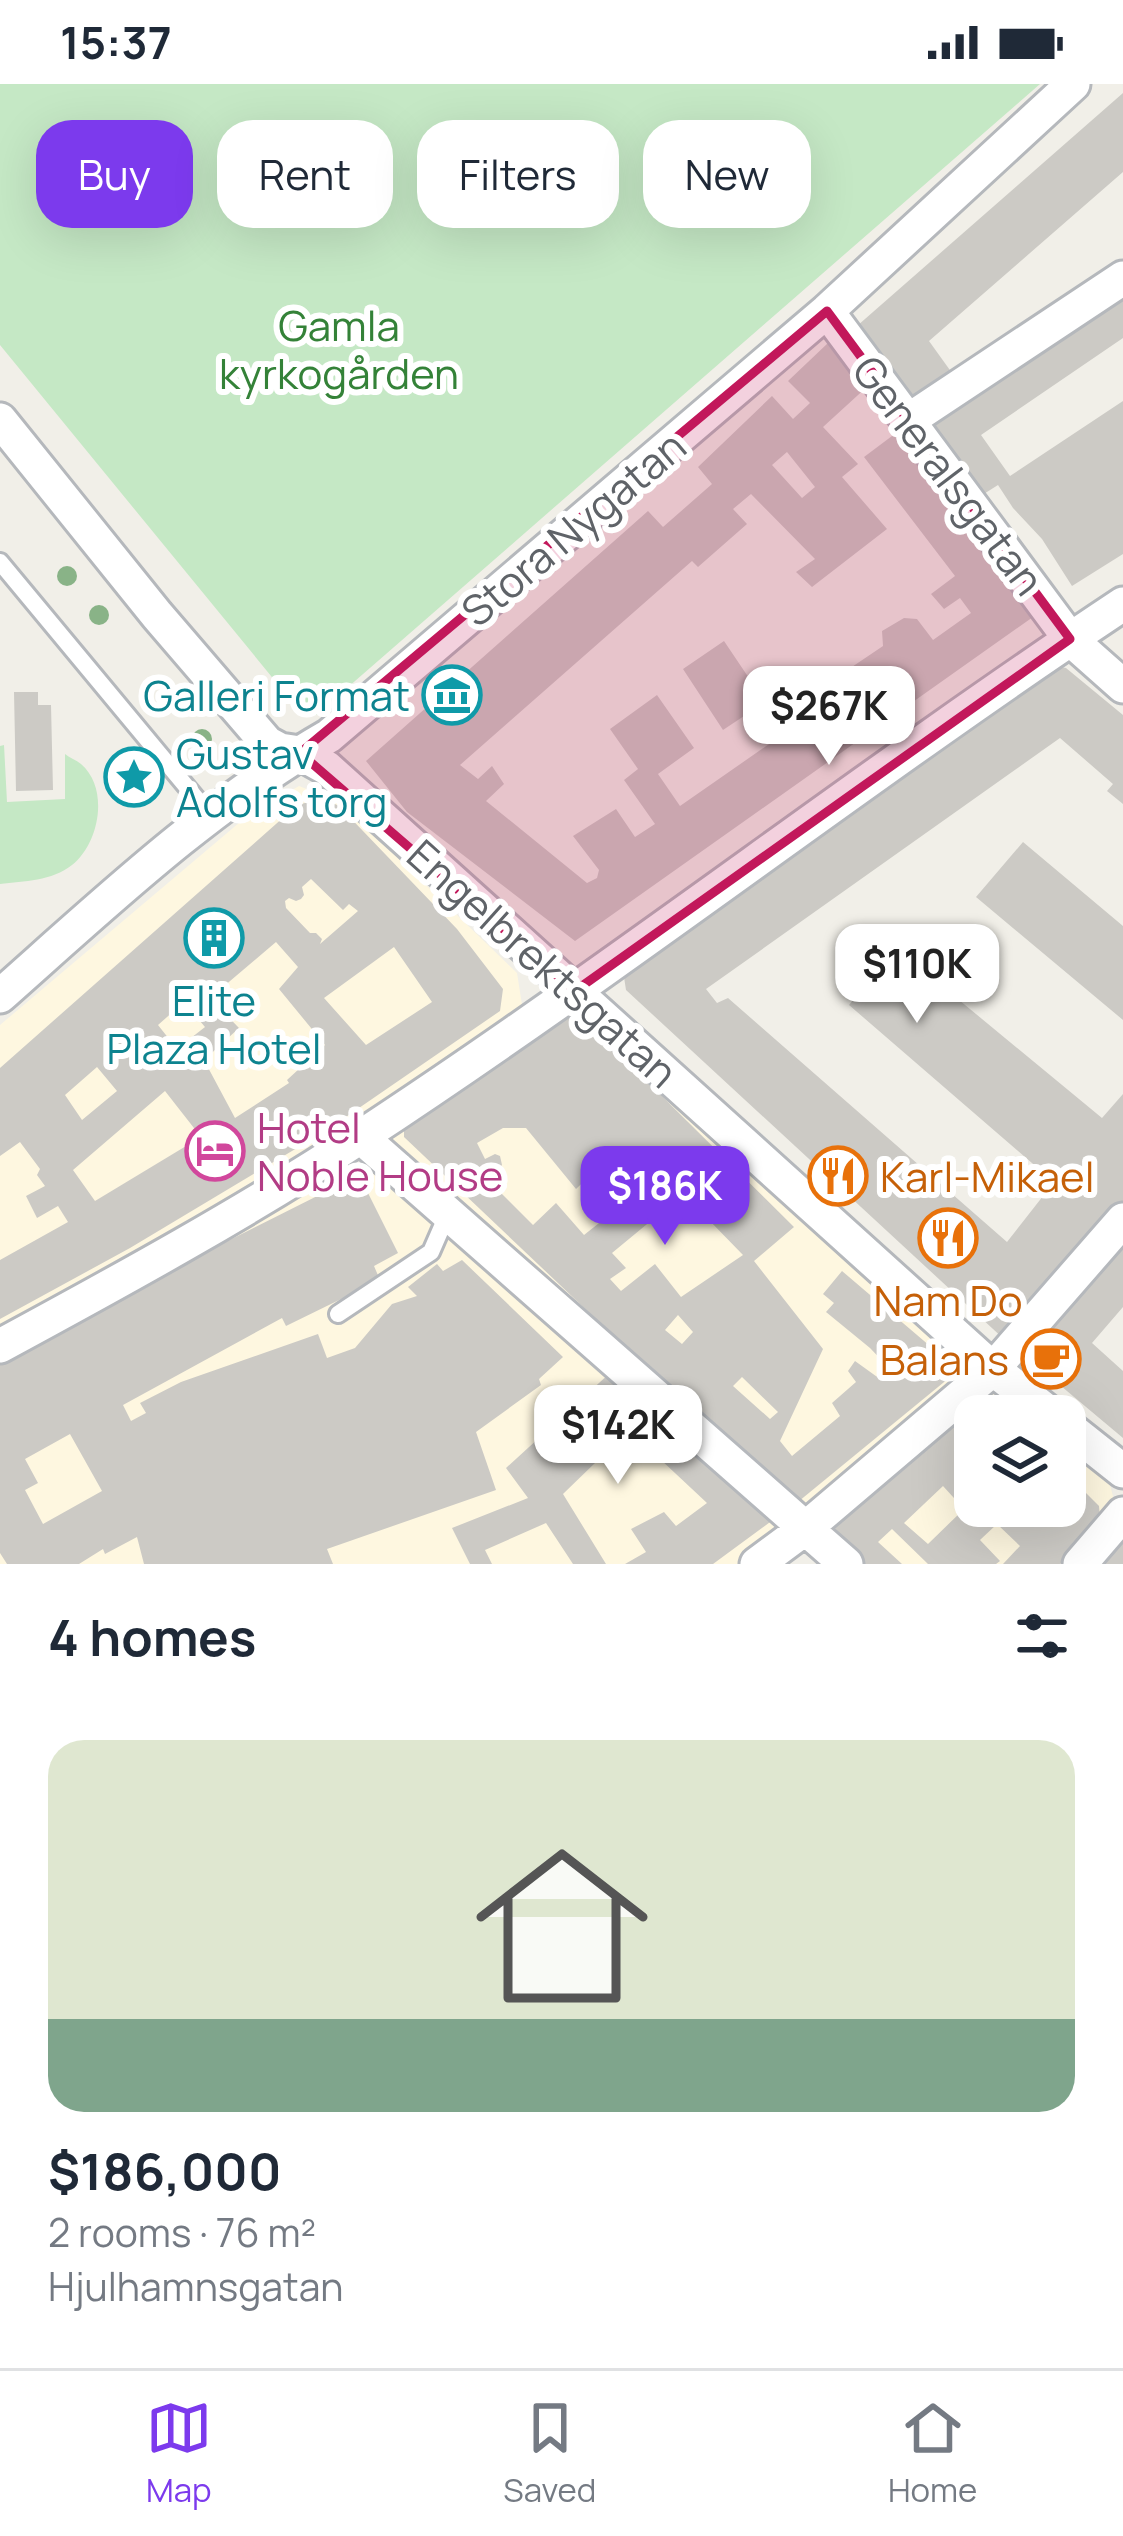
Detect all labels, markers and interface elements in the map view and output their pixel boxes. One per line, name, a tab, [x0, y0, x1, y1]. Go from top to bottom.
text: 15:37	[60, 11, 172, 73]
chip: Buy	[36, 120, 193, 228]
chip: Rent	[217, 120, 393, 228]
chip: Filters	[417, 120, 619, 228]
chip: New	[643, 120, 811, 228]
park label: Gamla kyrkogården	[219, 296, 459, 402]
street label: Generalsgatan	[840, 343, 1058, 607]
street label: Stora Nygatan	[448, 417, 698, 639]
museum icon: Galleri Format	[421, 664, 483, 726]
place label: Galleri Format	[143, 666, 410, 724]
pin: $267K	[745, 666, 913, 768]
text: $267K	[770, 678, 888, 732]
place label: Gustav Adolfs torg	[176, 724, 387, 830]
place icon: Gustav Adolfs torg	[103, 746, 165, 808]
street label: Engelbrektsgatan	[395, 826, 691, 1100]
building icon: Elite Plaza Hotel	[183, 907, 245, 969]
pin: $110K	[833, 924, 1001, 1026]
text: $110K	[862, 936, 972, 990]
place label: Elite Plaza Hotel	[106, 971, 322, 1077]
place label: Hotel Noble House	[257, 1098, 503, 1204]
hotel icon: Hotel Noble House	[184, 1120, 246, 1182]
restaurant icon: Karl-Mikael	[807, 1145, 869, 1207]
pin: $186K	[581, 1146, 749, 1248]
place label: Karl-Mikael	[880, 1147, 1094, 1205]
text: $186K	[608, 1158, 722, 1212]
restaurant icon: Nam Do	[917, 1207, 979, 1269]
place label: Nam Do	[873, 1271, 1023, 1329]
cafe icon: Balans	[1020, 1328, 1082, 1390]
place label: Balans	[880, 1330, 1009, 1388]
pin: $142K	[534, 1385, 702, 1487]
map controls	[954, 1395, 1086, 1527]
button: layers	[954, 1395, 1086, 1527]
text: $142K	[561, 1397, 675, 1451]
text: 4 homes	[48, 1602, 256, 1671]
icon: filters	[1009, 1603, 1075, 1669]
icon: home	[454, 1818, 670, 2034]
text: $186,000	[48, 2136, 281, 2205]
text: 2 rooms · 76 m²	[48, 2205, 316, 2259]
text: Hjulhamnsgatan	[48, 2259, 343, 2313]
tab: Map	[146, 2395, 212, 2512]
tab: Saved	[503, 2395, 596, 2512]
tab: Home	[888, 2395, 977, 2512]

